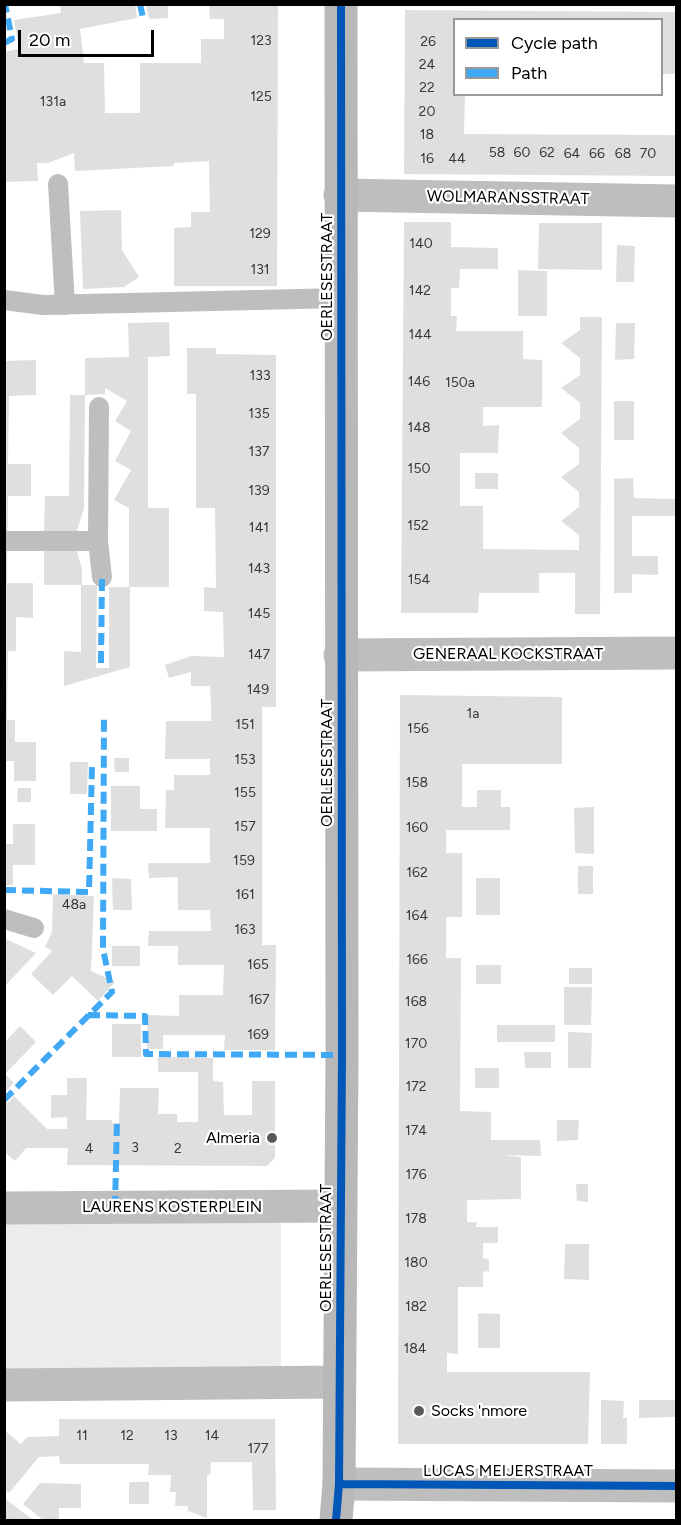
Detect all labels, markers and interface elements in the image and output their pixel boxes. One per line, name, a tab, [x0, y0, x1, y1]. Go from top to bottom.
scale bar	[21, 18, 158, 56]
legend	[453, 18, 663, 96]
text: 20 m	[29, 29, 70, 51]
text: Cycle path	[511, 32, 598, 54]
house number: 123	[250, 33, 272, 49]
house number: 26	[420, 34, 436, 50]
house number: 24	[419, 57, 435, 73]
text: Path	[511, 62, 547, 84]
house number: 22	[419, 80, 435, 96]
house number: 125	[250, 89, 272, 105]
house number: 131a	[40, 94, 66, 110]
house number: 20	[419, 104, 435, 120]
house number: 18	[420, 127, 434, 143]
house number: 58	[489, 145, 505, 161]
house number: 60	[514, 145, 530, 161]
house number: 62	[539, 145, 555, 161]
house number: 64	[564, 146, 580, 162]
house number: 66	[589, 146, 605, 162]
house number: 68	[615, 146, 631, 162]
house number: 70	[640, 146, 656, 162]
house number: 16	[420, 151, 434, 167]
house number: 44	[448, 151, 466, 167]
street label: WOLMARANSSTRAAT	[427, 187, 589, 209]
street label: OERLESESTRAAT	[317, 213, 337, 341]
house number: 129	[249, 226, 271, 242]
house number: 140	[409, 236, 433, 252]
house number: 131	[250, 262, 270, 278]
house number: 142	[409, 283, 431, 299]
house number: 144	[408, 327, 432, 343]
house number: 133	[249, 368, 271, 384]
house number: 146	[408, 374, 430, 390]
house number: 150a	[445, 375, 475, 391]
house number: 135	[248, 406, 270, 422]
house number: 148	[407, 420, 431, 436]
house number: 137	[249, 444, 269, 460]
house number: 150	[408, 461, 430, 477]
house number: 139	[248, 483, 270, 499]
house number: 152	[407, 518, 429, 534]
house number: 141	[249, 520, 269, 536]
house number: 143	[248, 561, 270, 577]
house number: 154	[408, 572, 430, 588]
house number: 145	[248, 606, 270, 622]
street label: GENERAAL KOCKSTRAAT	[413, 644, 603, 664]
house number: 147	[248, 647, 270, 663]
house number: 149	[247, 682, 269, 698]
street label: OERLESESTRAAT	[317, 699, 337, 827]
house number: 1a	[467, 706, 479, 722]
house number: 151	[235, 717, 255, 733]
house number: 156	[407, 721, 429, 737]
house number: 153	[234, 752, 256, 768]
house number: 158	[406, 775, 428, 791]
house number: 155	[234, 785, 256, 801]
house number: 157	[234, 819, 256, 835]
house number: 160	[406, 820, 428, 836]
house number: 159	[233, 853, 255, 869]
house number: 162	[406, 865, 428, 881]
house number: 161	[235, 887, 255, 903]
house number: 48a	[62, 897, 86, 913]
house number: 164	[406, 908, 428, 924]
house number: 163	[234, 922, 256, 938]
house number: 166	[406, 952, 428, 968]
house number: 165	[247, 957, 269, 973]
house number: 167	[248, 992, 270, 1008]
house number: 168	[405, 994, 427, 1010]
house number: 169	[247, 1027, 269, 1043]
house number: 170	[405, 1036, 427, 1052]
house number: 172	[405, 1079, 427, 1095]
house number: 174	[405, 1123, 427, 1139]
place label: Almeria	[206, 1128, 260, 1148]
marker: Almeria	[265, 1131, 279, 1145]
house number: 3	[131, 1140, 139, 1156]
house number: 4	[85, 1141, 93, 1157]
house number: 2	[174, 1141, 182, 1157]
house number: 176	[405, 1167, 427, 1183]
street label: OERLESESTRAAT	[316, 1184, 336, 1312]
street label: LAURENS KOSTERPLEIN	[82, 1197, 262, 1217]
house number: 178	[405, 1211, 427, 1227]
house number: 180	[404, 1255, 428, 1271]
house number: 182	[405, 1299, 427, 1315]
house number: 184	[403, 1341, 427, 1357]
place label: Socks 'nmore	[431, 1401, 527, 1421]
marker: Socks 'nmore	[412, 1404, 426, 1418]
house number: 11	[76, 1428, 88, 1444]
house number: 12	[120, 1428, 134, 1444]
house number: 13	[164, 1428, 178, 1444]
house number: 14	[205, 1428, 219, 1444]
house number: 177	[248, 1441, 268, 1457]
street label: LUCAS MEIJERSTRAAT	[423, 1461, 593, 1481]

